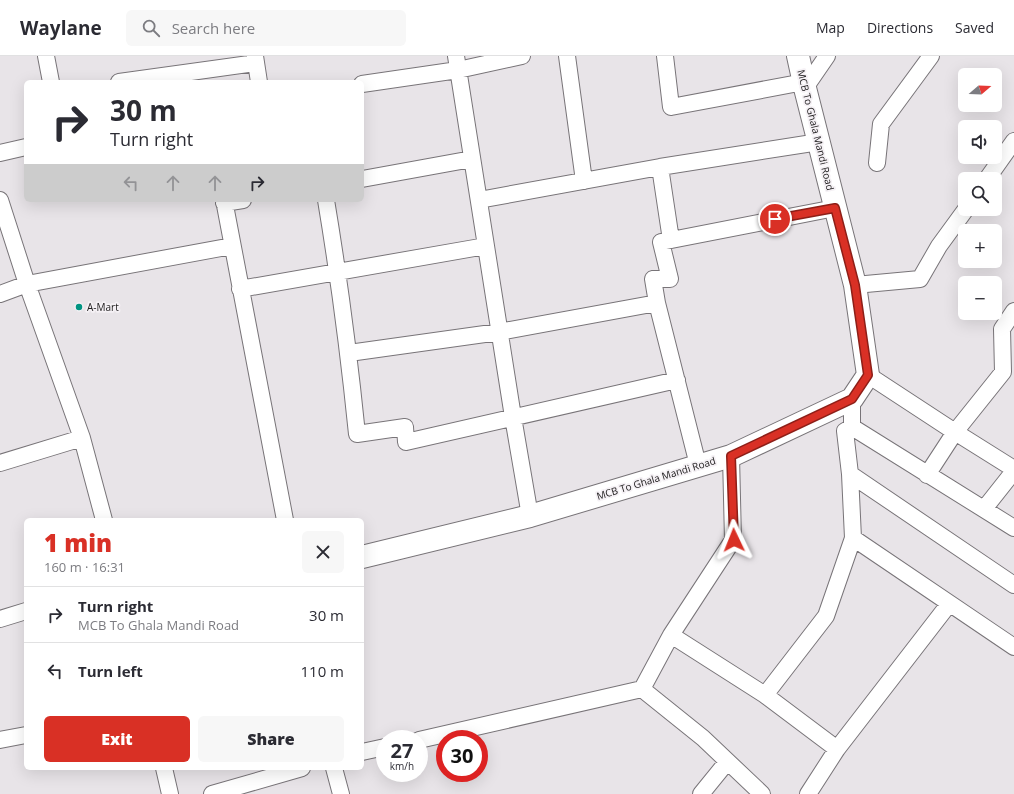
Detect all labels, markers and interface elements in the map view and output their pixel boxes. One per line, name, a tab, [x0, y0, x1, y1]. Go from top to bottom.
search box	[126, 10, 406, 46]
text: Waylane	[20, 15, 102, 41]
icon: search	[140, 17, 162, 39]
text: Search here	[172, 18, 255, 38]
text: Map	[816, 18, 845, 37]
text: Directions	[867, 18, 933, 37]
text: Saved	[955, 18, 994, 37]
street label: MCB To Ghala Mandi Road	[794, 68, 838, 192]
north arrow	[958, 68, 1002, 112]
map controls	[958, 68, 1002, 320]
text: 30 m	[110, 91, 177, 129]
icon: right	[44, 96, 96, 148]
button: sound	[958, 120, 1002, 164]
text: Turn right	[110, 127, 193, 151]
icon: left	[120, 172, 142, 194]
icon: ahead	[162, 172, 184, 194]
icon: ahead	[204, 172, 226, 194]
icon: right	[246, 172, 268, 194]
button: search	[958, 172, 1002, 216]
pin	[758, 202, 792, 236]
icon: arrive	[764, 208, 786, 230]
button: +	[958, 224, 1002, 268]
button: −	[958, 276, 1002, 320]
place label: A-Mart	[87, 300, 119, 314]
marker: A-Mart	[74, 302, 84, 312]
street label: MCB To Ghala Mandi Road	[595, 453, 717, 503]
position arrow	[713, 519, 755, 561]
text: 1 min	[44, 526, 112, 559]
button: close	[302, 531, 344, 573]
text: 160 m · 16:31	[44, 558, 125, 576]
text: Turn right	[78, 596, 153, 616]
icon: right	[44, 604, 66, 626]
text: 30 m	[309, 605, 344, 625]
text: MCB To Ghala Mandi Road	[78, 616, 239, 634]
icon: left	[44, 660, 66, 682]
text: Turn left	[78, 661, 143, 681]
text: 110 m	[300, 661, 344, 681]
button: Exit	[44, 716, 190, 762]
button: Share	[198, 716, 344, 762]
speed limit sign: 30	[436, 730, 488, 782]
text: 27	[391, 737, 413, 764]
text: km/h	[390, 759, 414, 773]

